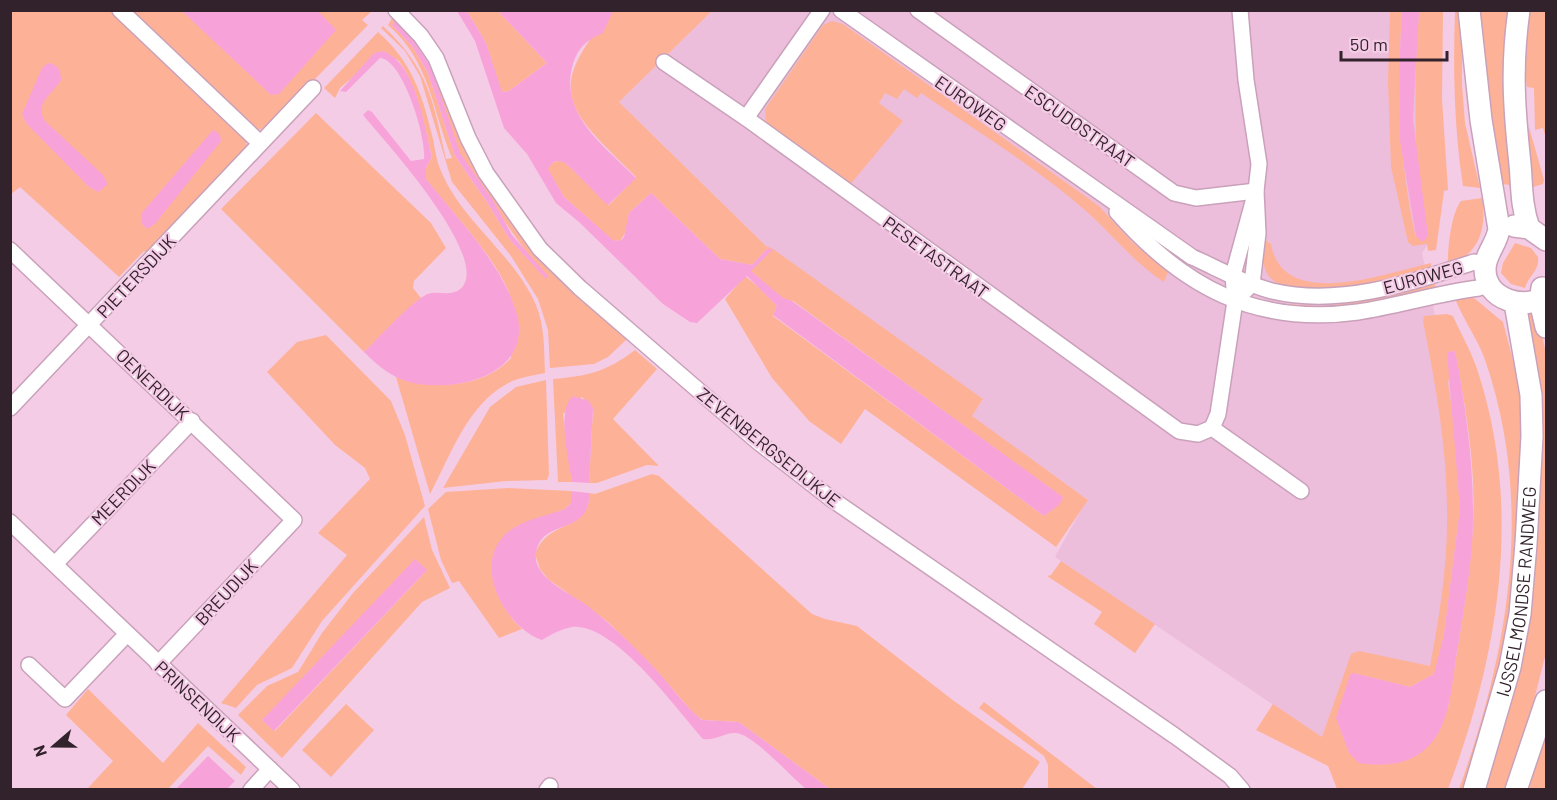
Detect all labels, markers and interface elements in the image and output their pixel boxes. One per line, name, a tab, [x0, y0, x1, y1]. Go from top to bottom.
scale bar	[1341, 24, 1448, 62]
text: 50 m	[1350, 33, 1388, 55]
street label: EUROWEG	[931, 70, 1011, 136]
street label: ESCUDOSTRAAT	[1021, 80, 1139, 172]
street label: PESETASTRAAT	[879, 211, 993, 303]
street label: PIETERSDIJK	[92, 230, 180, 322]
street label: EUROWEG	[1380, 256, 1466, 298]
street label: OENERDIJK	[112, 344, 194, 424]
street label: ZEVENBERGSEDIJKJE	[693, 382, 845, 512]
street label: MEERDIJK	[86, 455, 160, 529]
street label: IJSSELMONDSE RANDWEG	[1491, 486, 1540, 699]
street label: BREUDIJK	[190, 555, 262, 629]
street label: PRINSENDIJK	[151, 656, 245, 746]
north arrow	[24, 716, 84, 776]
text: N	[29, 743, 50, 760]

